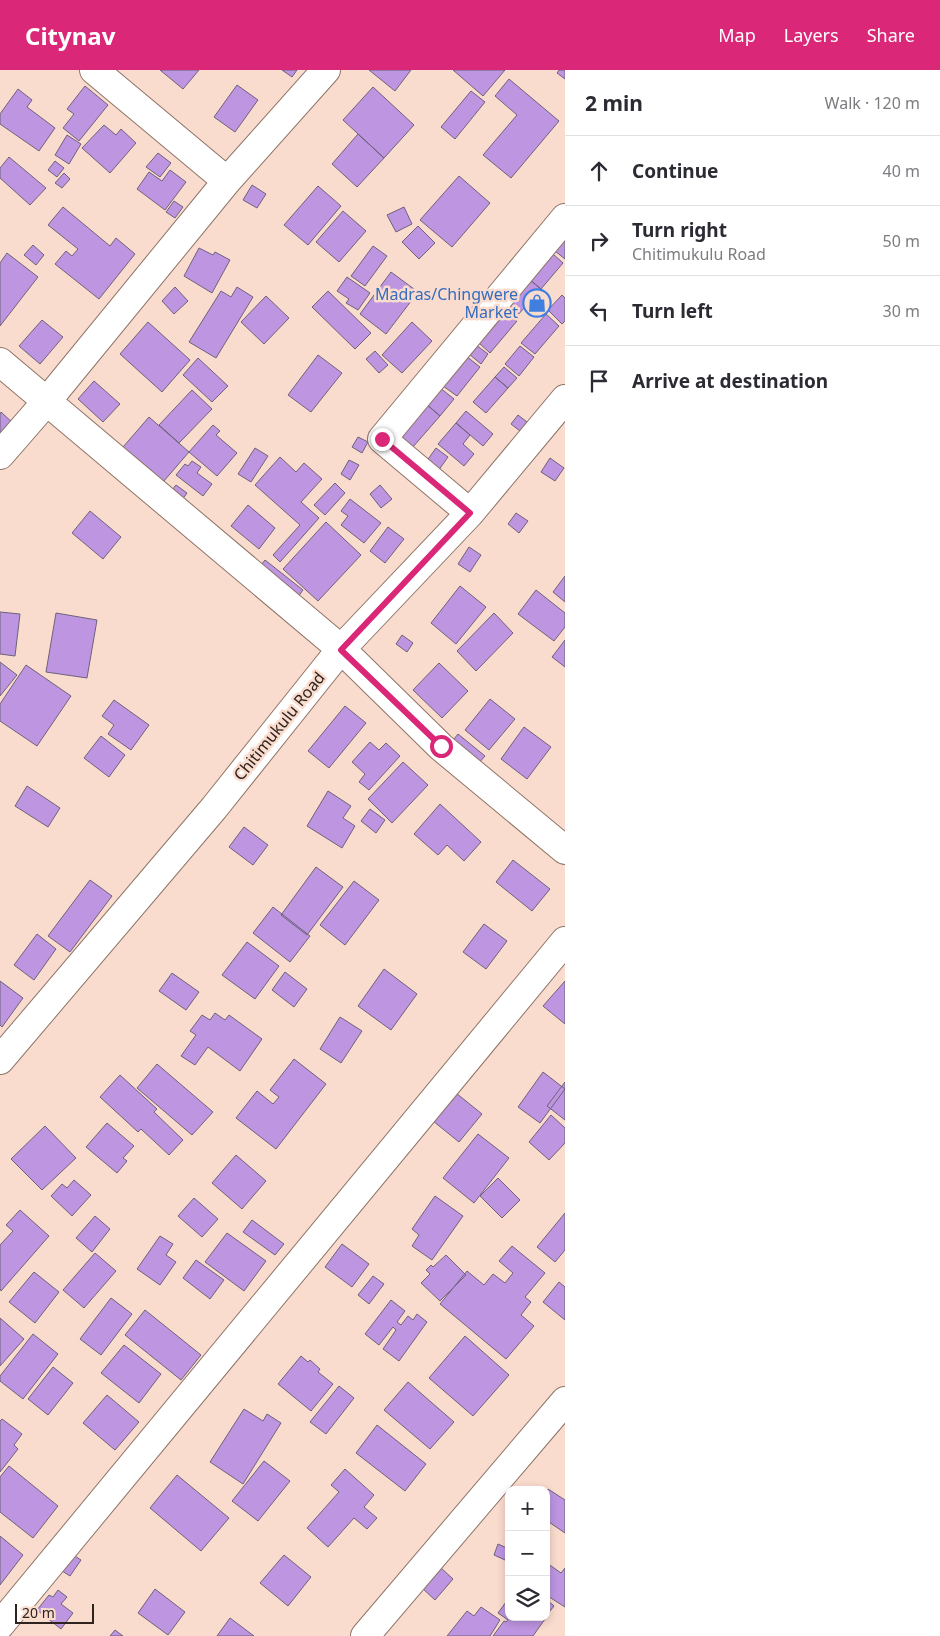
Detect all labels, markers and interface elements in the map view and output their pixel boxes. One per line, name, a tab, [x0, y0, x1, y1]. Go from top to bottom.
text: Citynav	[25, 19, 115, 52]
text: Map	[718, 23, 756, 47]
text: Layers	[784, 23, 839, 47]
text: Share	[867, 23, 915, 47]
text: 2 min	[585, 89, 643, 117]
text: Walk · 120 m	[825, 92, 920, 114]
icon: ahead	[585, 157, 613, 185]
text: Continue	[632, 158, 718, 184]
text: 40 m	[883, 160, 920, 182]
text: Turn right	[632, 217, 727, 243]
icon: right	[585, 227, 613, 255]
text: 50 m	[883, 230, 920, 252]
text: Chitimukulu Road	[632, 243, 766, 265]
place label: Madras/Chingwere Market	[375, 283, 518, 323]
shop icon: Madras/Chingwere Market	[522, 288, 552, 318]
icon: left	[585, 297, 613, 325]
text: Turn left	[632, 298, 713, 324]
text: 30 m	[883, 300, 920, 322]
icon: arrive	[585, 367, 613, 395]
text: Arrive at destination	[632, 368, 828, 394]
route end	[371, 428, 394, 451]
street label: Chitimukulu Road	[228, 667, 330, 785]
route start	[430, 735, 453, 758]
map controls	[505, 1486, 550, 1621]
button: +	[505, 1486, 550, 1531]
button: −	[505, 1531, 550, 1576]
button: layers	[505, 1576, 550, 1621]
scale bar	[15, 1601, 94, 1624]
text: 20 m	[22, 1603, 55, 1622]

